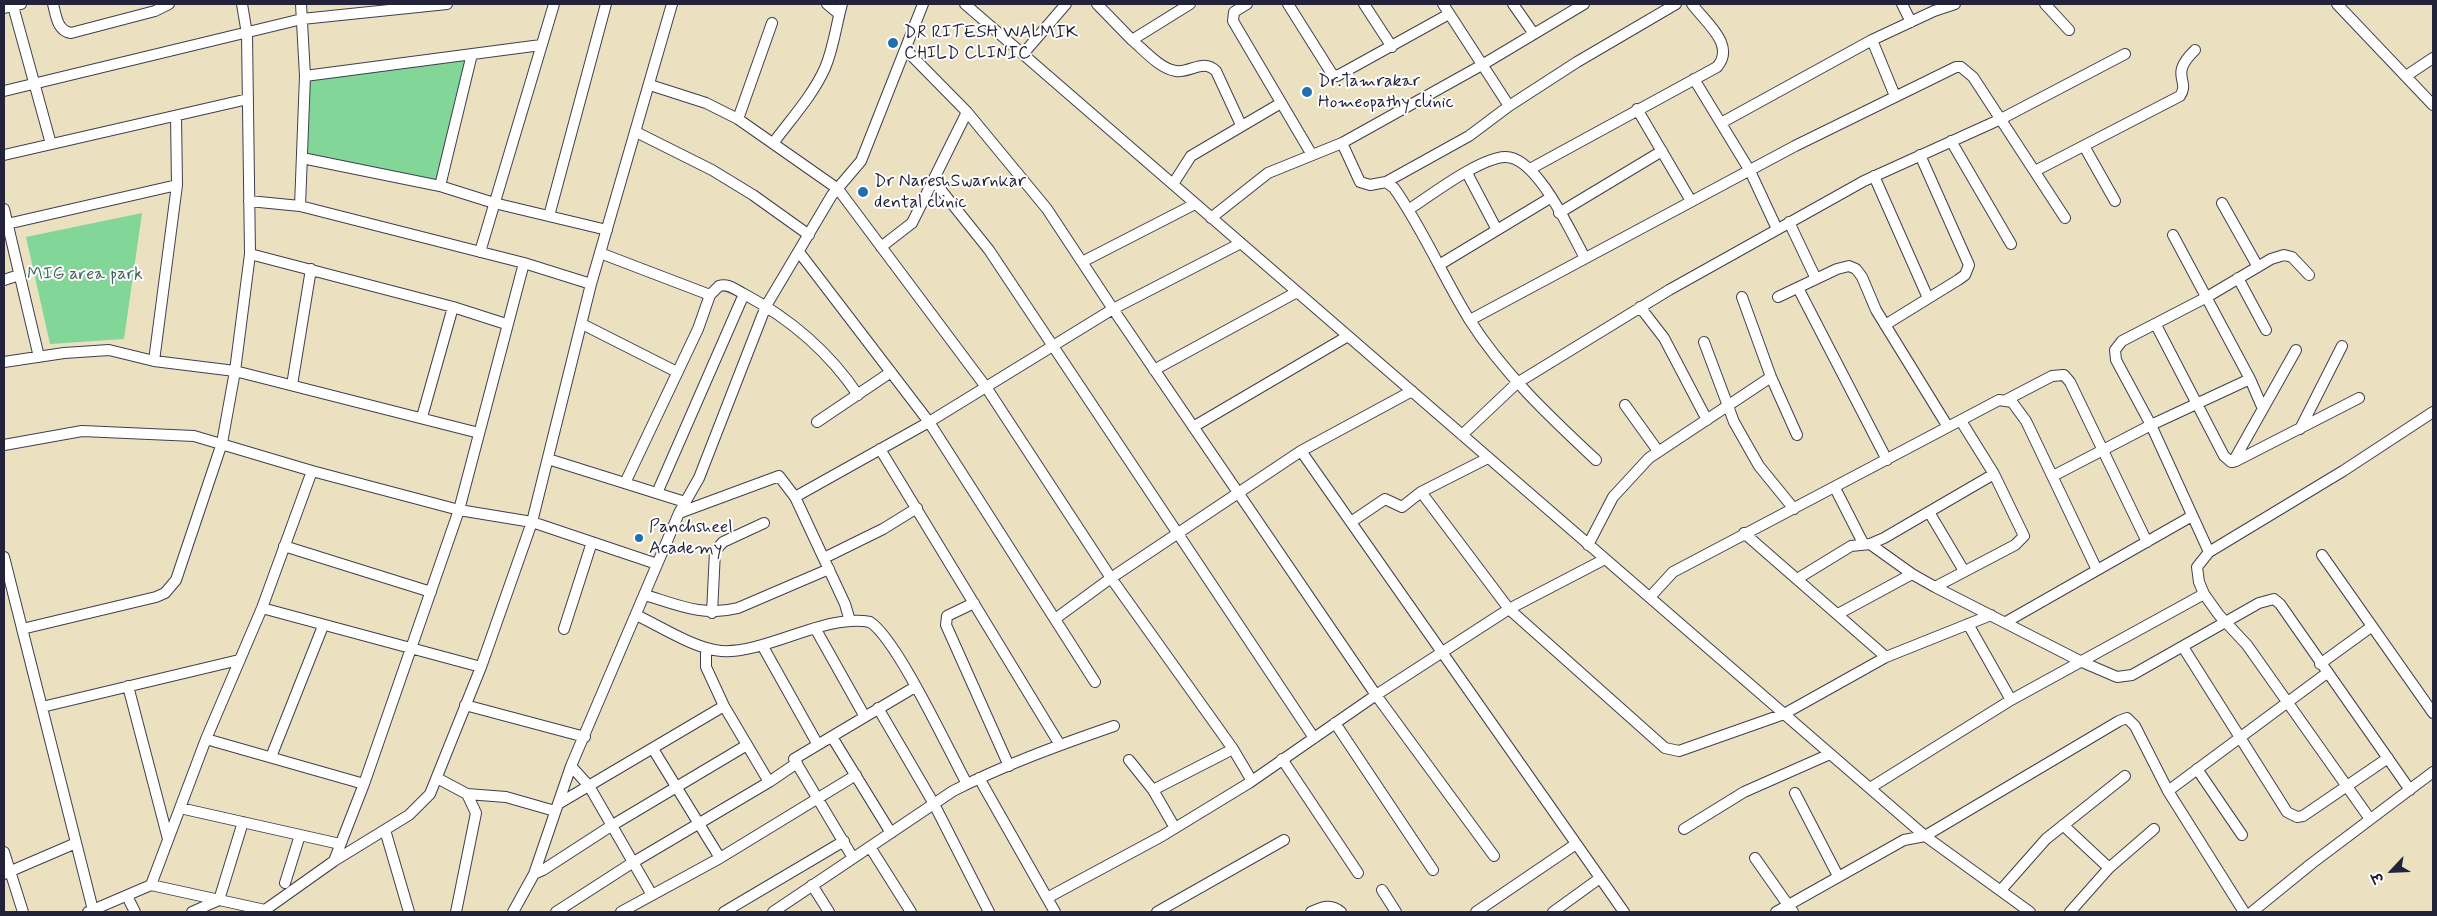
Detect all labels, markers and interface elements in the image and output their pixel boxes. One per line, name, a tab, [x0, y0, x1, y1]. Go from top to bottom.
place label: DR RITESH WALMIK CHILD CLINIC	[904, 22, 1078, 64]
marker: DR RITESH WALMIK CHILD CLINIC	[886, 36, 900, 50]
place label: Dr.Tamrakar Homeopathy clinic	[1318, 71, 1454, 114]
marker: Dr.Tamrakar Homeopathy clinic	[1300, 85, 1314, 99]
place label: Dr NareshSwarnkar dental clinic	[874, 171, 1026, 213]
marker: Dr NareshSwarnkar dental clinic	[856, 185, 870, 199]
park label: MIG area park	[27, 264, 143, 286]
place label: Panchsheel Academy	[649, 517, 733, 560]
marker: Panchsheel Academy	[633, 532, 645, 544]
north arrow	[2367, 846, 2417, 896]
text: उ	[2368, 869, 2389, 885]

